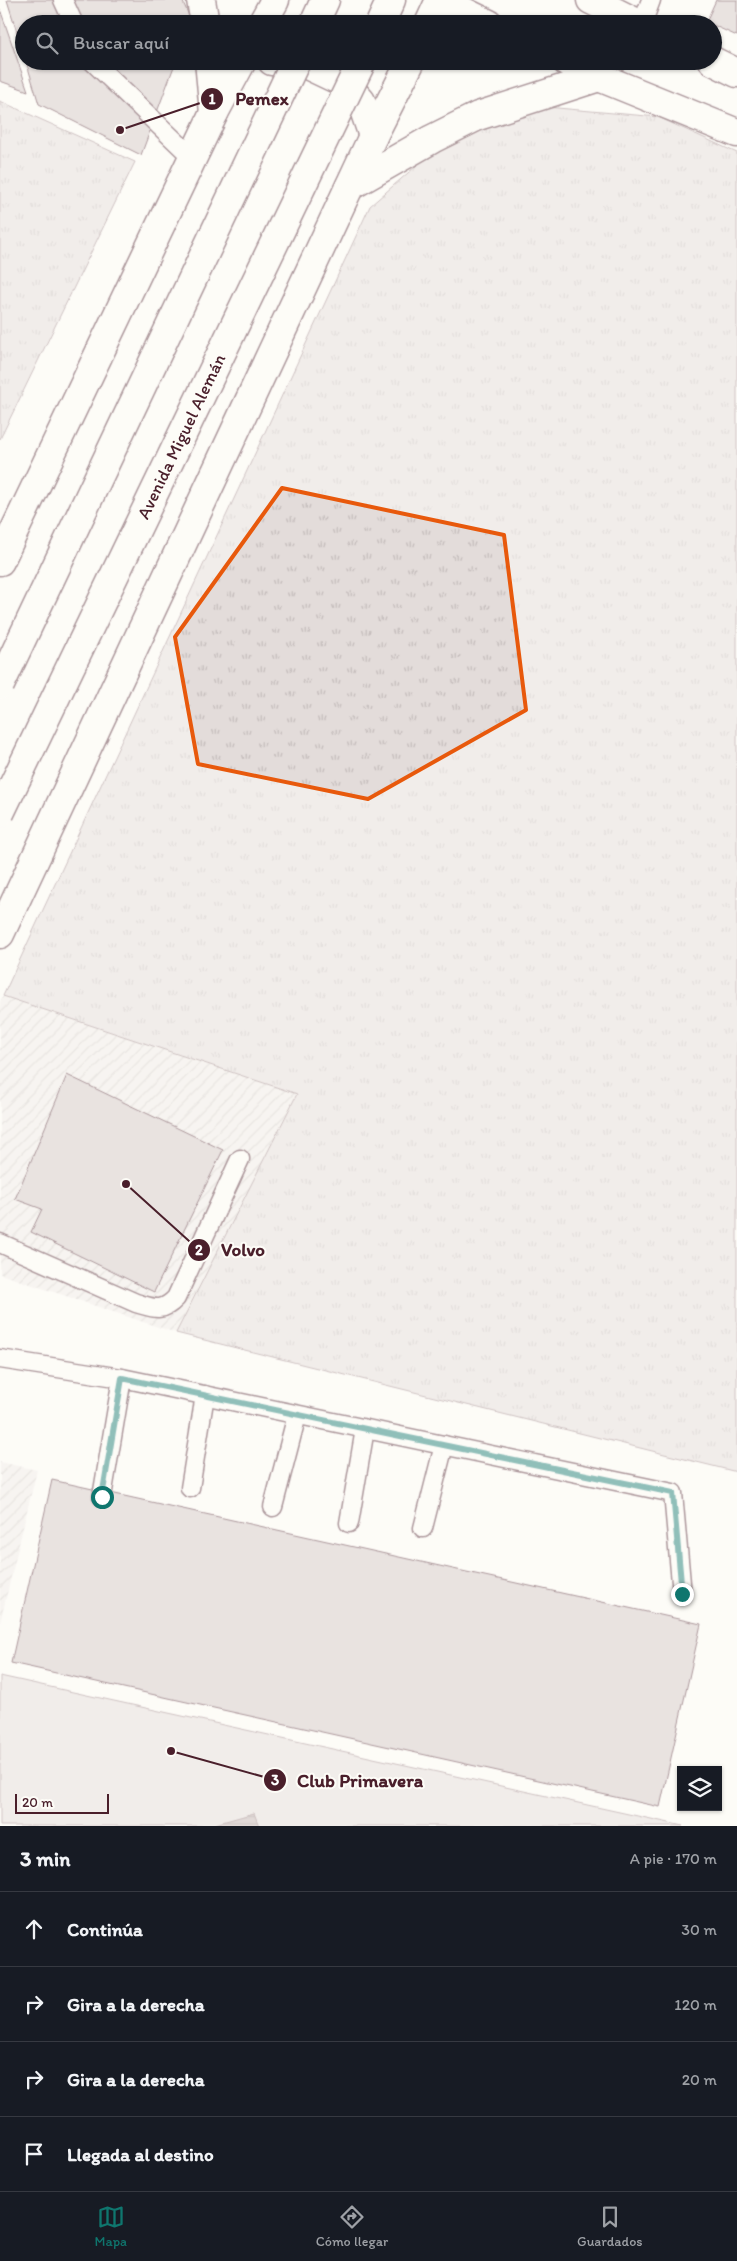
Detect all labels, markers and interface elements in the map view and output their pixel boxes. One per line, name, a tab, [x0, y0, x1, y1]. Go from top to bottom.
search box	[15, 15, 722, 70]
icon: search	[33, 29, 61, 57]
text: Buscar aquí	[73, 31, 169, 54]
callout: Pemex	[200, 82, 298, 116]
text: Pemex	[235, 87, 289, 110]
text: 1	[209, 90, 216, 108]
street label: Avenida Miguel Alemán	[132, 350, 231, 523]
callout: Volvo	[186, 1233, 275, 1267]
text: Volvo	[221, 1238, 265, 1261]
text: 2	[195, 1241, 203, 1259]
route start	[91, 1486, 114, 1509]
route end	[671, 1583, 694, 1606]
callout: Club Primavera	[263, 1763, 433, 1797]
map controls	[677, 1766, 722, 1811]
button: layers	[677, 1766, 722, 1811]
text: Club Primavera	[297, 1769, 424, 1792]
text: 3	[271, 1771, 279, 1789]
scale bar	[15, 1791, 109, 1814]
text: 20 m	[22, 1794, 53, 1811]
text: 3 min	[20, 1846, 70, 1871]
text: A pie · 170 m	[630, 1849, 717, 1868]
icon: ahead	[20, 1915, 48, 1943]
text: Continúa	[67, 1918, 143, 1941]
text: 30 m	[681, 1920, 717, 1939]
icon: right	[20, 1990, 48, 2018]
text: Gira a la derecha	[67, 1993, 205, 2016]
text: 120 m	[674, 1995, 717, 2014]
icon: right	[20, 2065, 48, 2093]
text: Gira a la derecha	[67, 2068, 205, 2091]
text: 20 m	[682, 2070, 717, 2089]
icon: arrive	[20, 2140, 48, 2168]
text: Llegada al destino	[67, 2143, 214, 2166]
tab: Mapa	[94, 2203, 127, 2250]
tab: Cómo llegar	[316, 2203, 388, 2250]
tab: Guardados	[577, 2203, 643, 2250]

